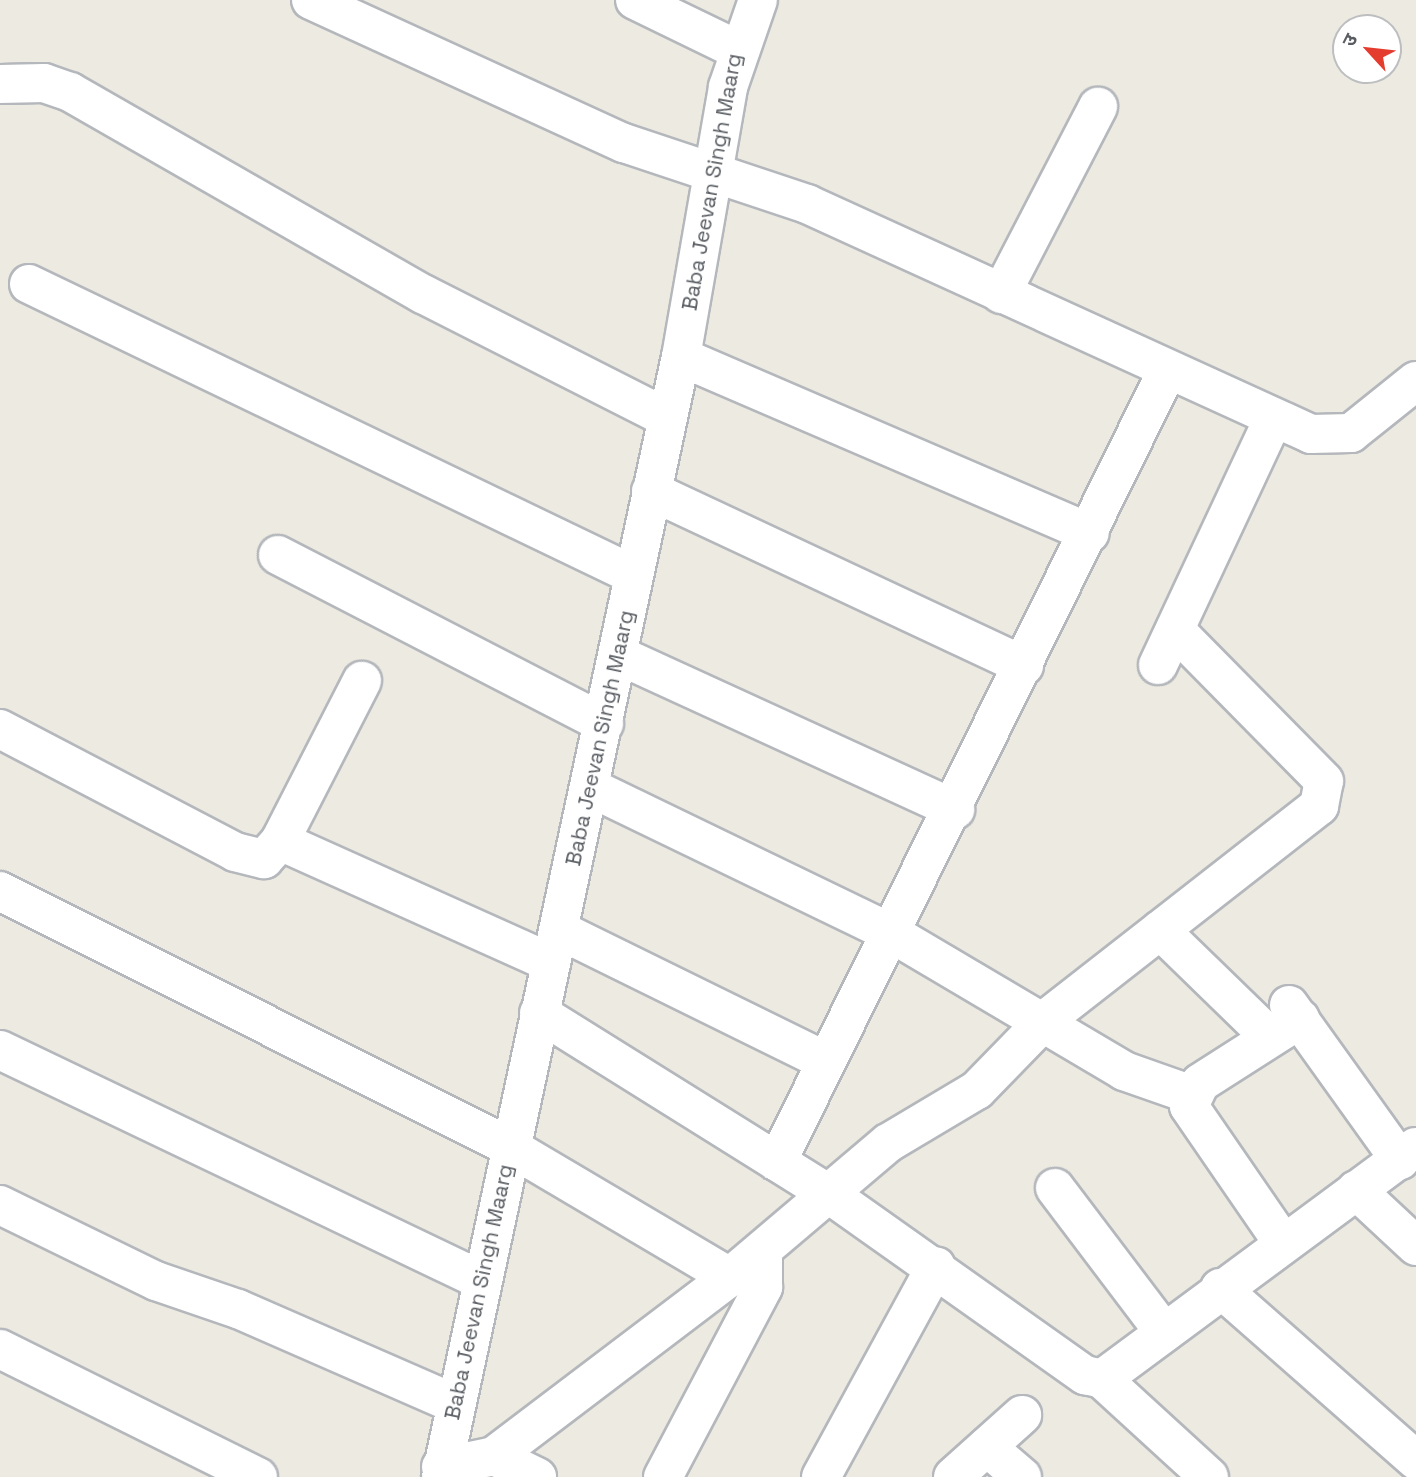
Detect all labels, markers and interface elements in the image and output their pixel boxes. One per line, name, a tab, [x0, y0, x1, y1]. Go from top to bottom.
north arrow	[1332, 14, 1402, 84]
text: उ	[1336, 30, 1363, 51]
street label: Baba Jeevan Singh Maarg	[677, 51, 747, 313]
street label: Baba Jeevan Singh Maarg	[561, 608, 639, 868]
street label: Baba Jeevan Singh Maarg	[440, 1162, 518, 1422]

